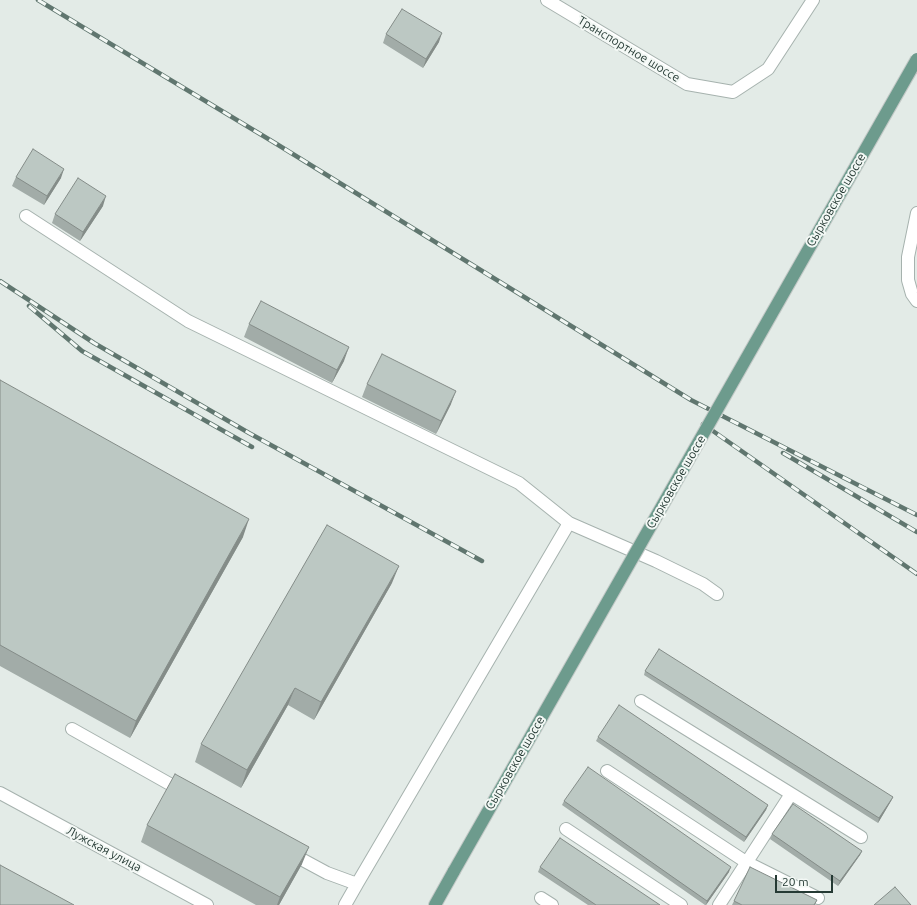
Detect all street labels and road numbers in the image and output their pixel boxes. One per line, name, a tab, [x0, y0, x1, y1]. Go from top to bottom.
street label: Транспортное шоссе	[575, 13, 683, 85]
street label: Сырковское шоссе	[803, 151, 869, 249]
street label: Сырковское шоссе	[643, 433, 709, 531]
street label: Сырковское шоссе	[482, 714, 548, 812]
street label: Лужская улица	[64, 823, 144, 875]

